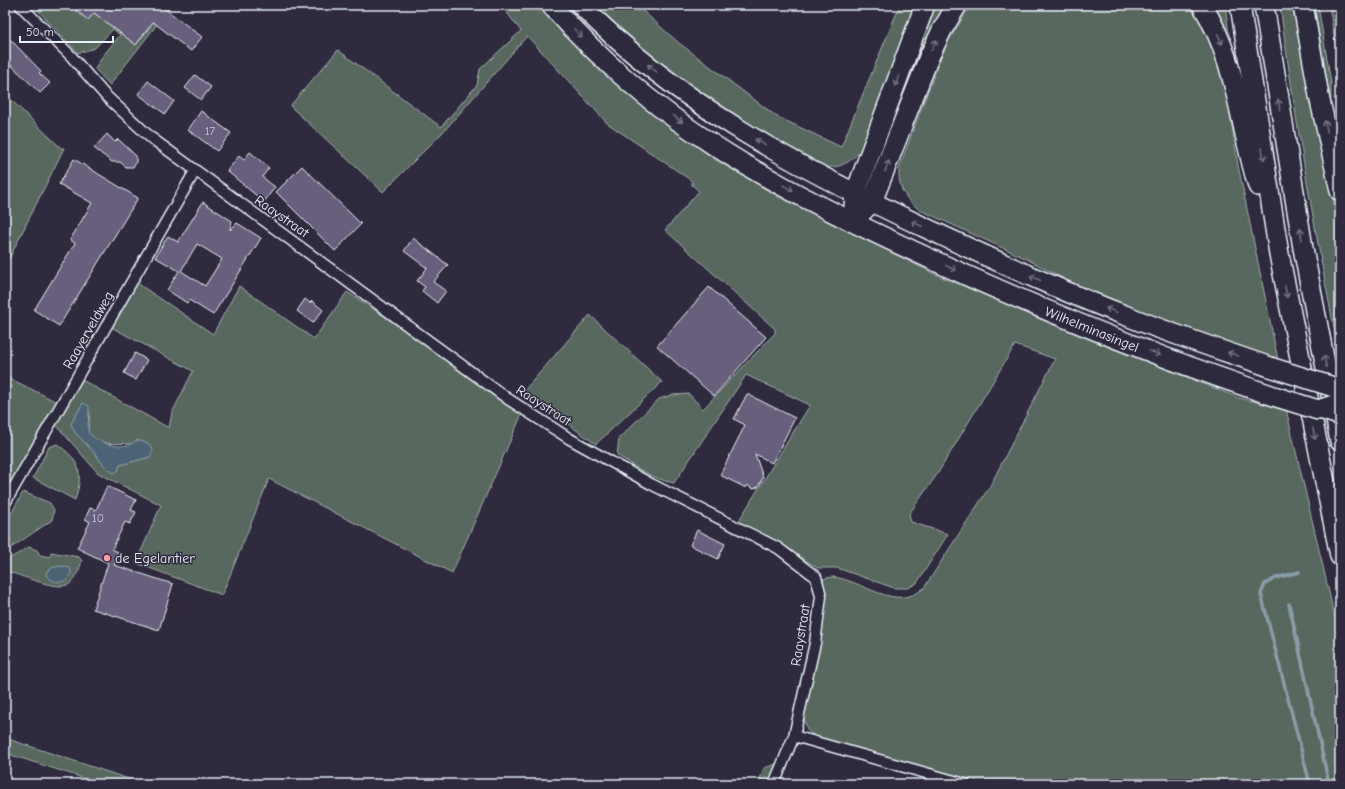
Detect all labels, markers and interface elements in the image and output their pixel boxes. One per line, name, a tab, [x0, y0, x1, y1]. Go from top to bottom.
scale bar	[20, 18, 113, 44]
text: 50 m	[26, 25, 54, 39]
one-way arrow	[573, 28, 583, 38]
one-way arrow	[1217, 33, 1224, 45]
one-way arrow	[931, 39, 938, 51]
one-way arrow	[647, 64, 657, 73]
one-way arrow	[892, 75, 900, 87]
one-way arrow	[1275, 99, 1283, 112]
one-way arrow	[672, 115, 683, 123]
one-way arrow	[1321, 120, 1329, 133]
house number: 17	[205, 124, 216, 138]
one-way arrow	[754, 137, 766, 145]
one-way arrow	[1259, 147, 1267, 160]
one-way arrow	[883, 161, 891, 173]
one-way arrow	[782, 184, 794, 192]
street label: Raaystraat	[251, 192, 313, 242]
one-way arrow	[911, 220, 923, 227]
one-way arrow	[1297, 228, 1305, 241]
one-way arrow	[945, 265, 957, 272]
one-way arrow	[1030, 274, 1042, 281]
one-way arrow	[1283, 285, 1291, 298]
street label: Raayerveldweg	[59, 288, 118, 372]
street label: Wilhelminasingel	[1042, 303, 1141, 356]
one-way arrow	[1105, 305, 1117, 313]
one-way arrow	[1149, 350, 1161, 358]
one-way arrow	[1226, 350, 1239, 357]
one-way arrow	[1320, 355, 1328, 368]
street label: Raaystraat	[513, 381, 575, 430]
one-way arrow	[1310, 427, 1318, 440]
house number: 10	[92, 511, 104, 525]
place label: de Egelantier	[115, 550, 195, 567]
marker: de Egelantier	[102, 553, 112, 563]
street label: Raaystraat	[787, 602, 814, 667]

